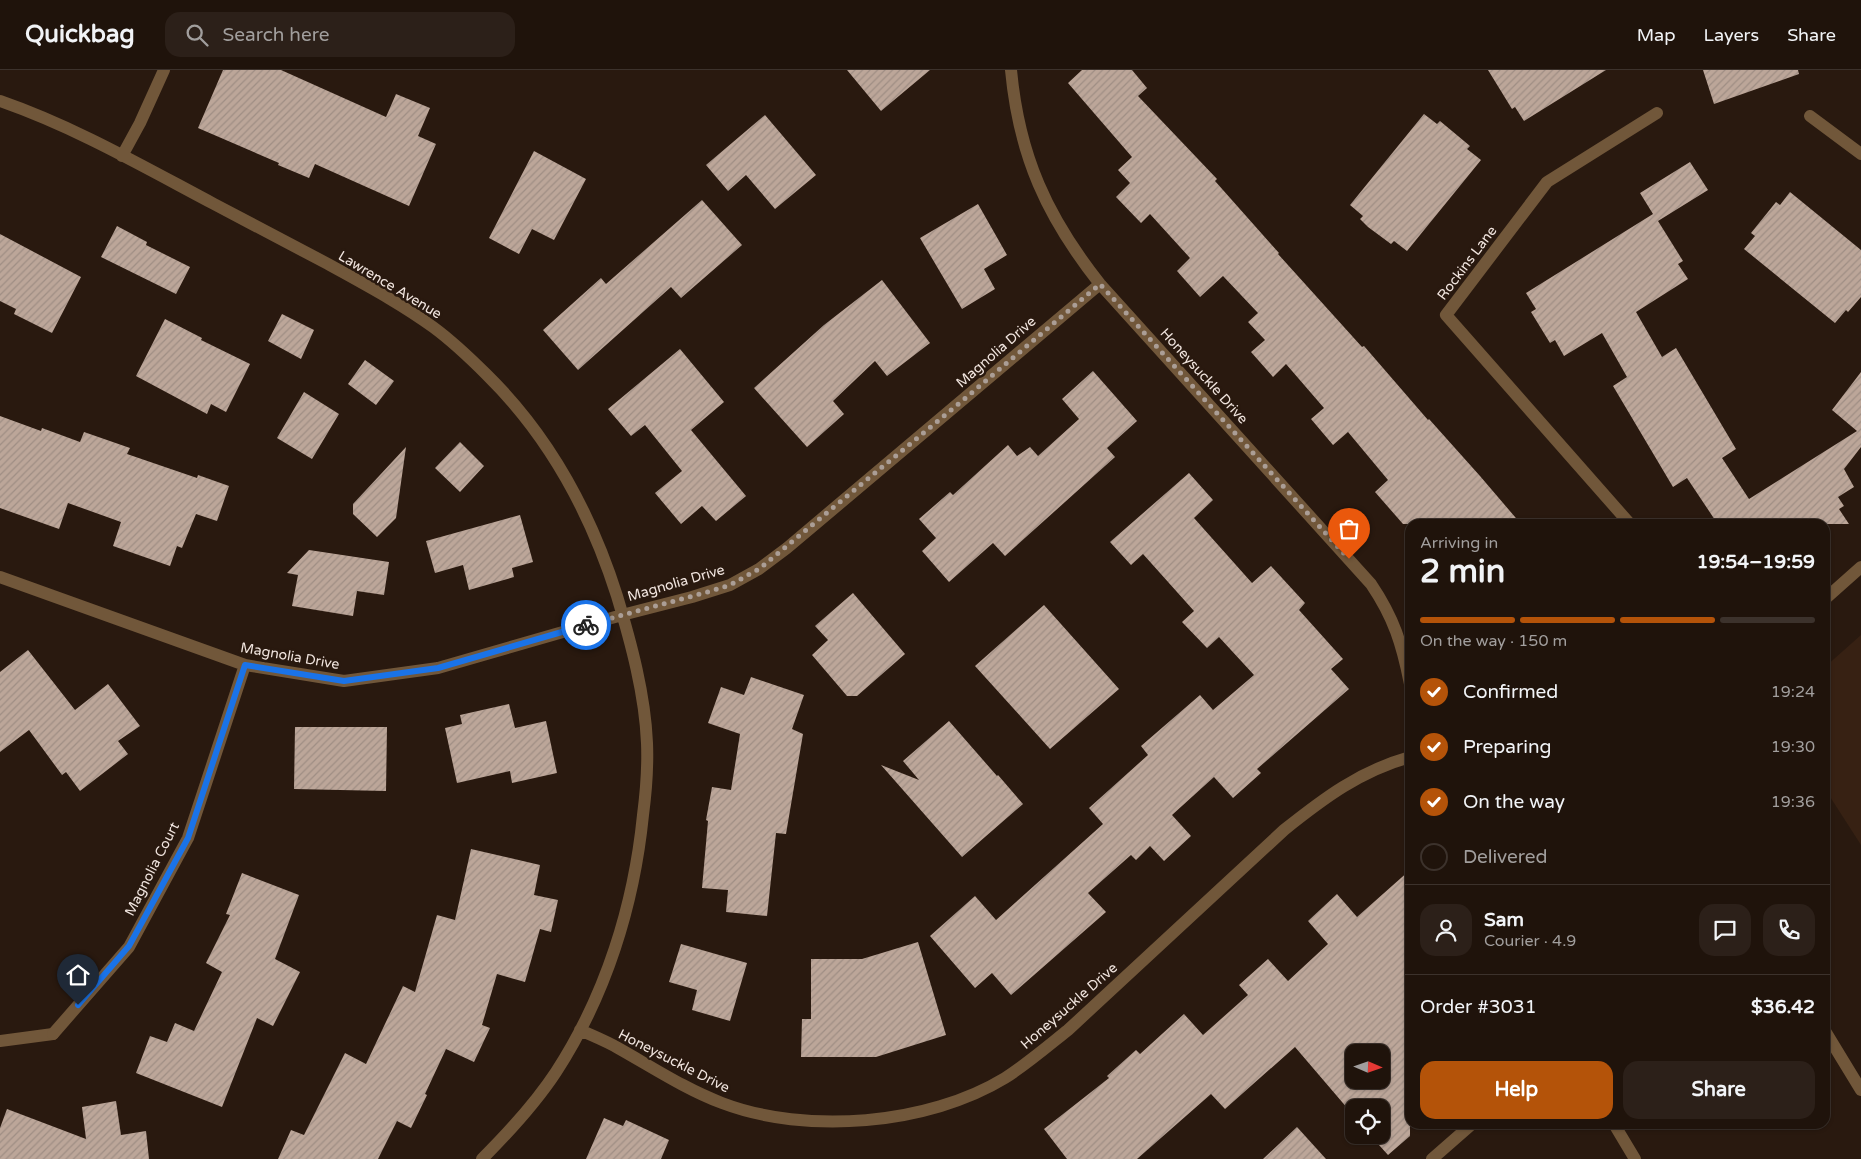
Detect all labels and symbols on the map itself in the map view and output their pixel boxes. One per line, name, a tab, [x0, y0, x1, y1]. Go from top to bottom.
street label: Rockins Lane	[1434, 223, 1500, 303]
street label: Lawrence Avenue	[335, 247, 445, 323]
street label: Magnolia Drive	[953, 313, 1039, 391]
street label: Honeysuckle Drive	[1157, 325, 1251, 427]
pin	[1328, 508, 1370, 559]
street label: Magnolia Drive	[625, 561, 727, 605]
courier	[561, 600, 611, 650]
street label: Magnolia Drive	[239, 639, 341, 673]
street label: Magnolia Court	[121, 819, 183, 919]
pin	[57, 954, 99, 1005]
street label: Honeysuckle Drive	[1017, 959, 1121, 1053]
street label: Honeysuckle Drive	[615, 1026, 733, 1096]
north arrow	[1345, 1044, 1390, 1089]

